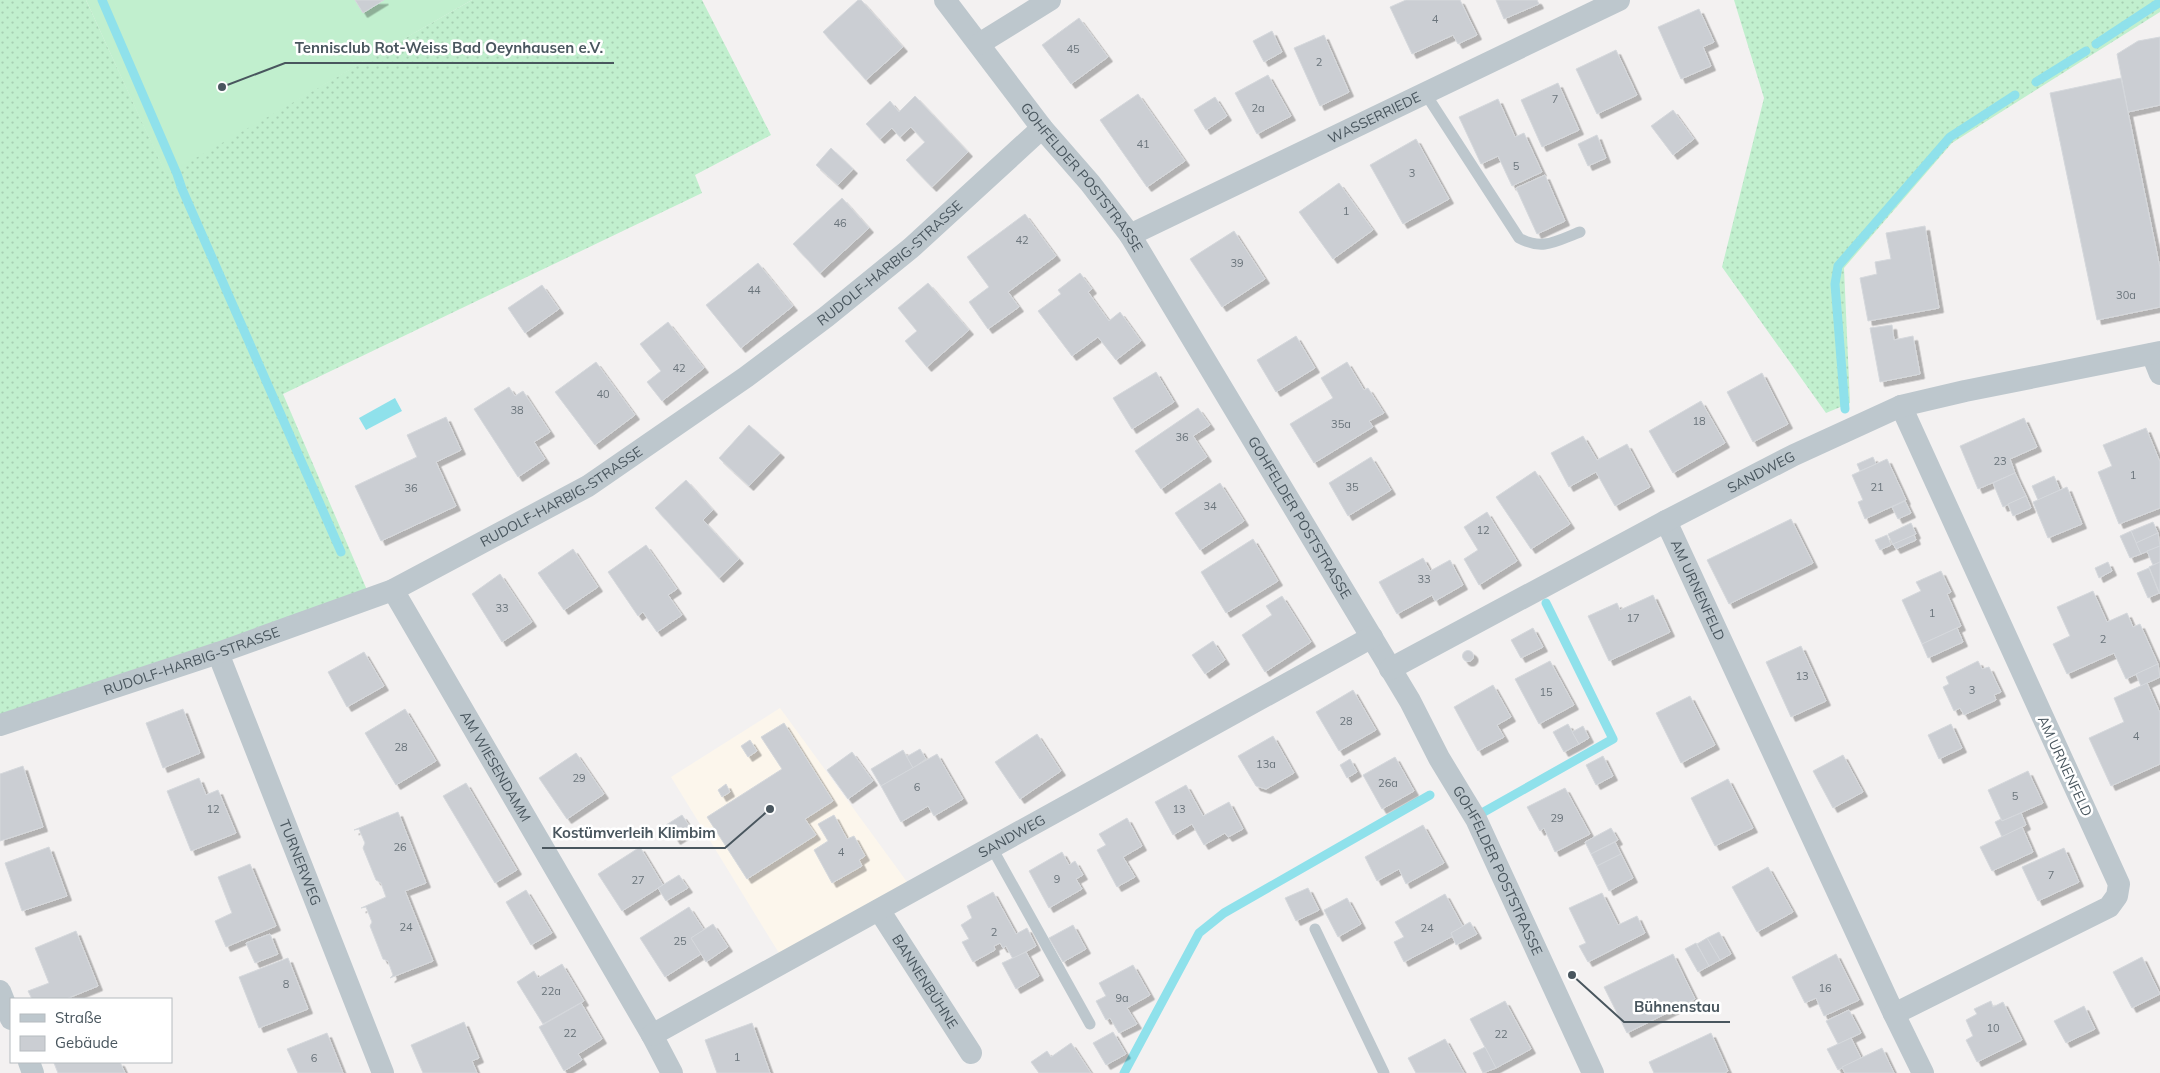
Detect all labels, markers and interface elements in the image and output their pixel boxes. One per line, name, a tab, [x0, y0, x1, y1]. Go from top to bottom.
house number: 4	[1432, 12, 1439, 26]
callout: Tennisclub Rot-Weiss Bad Oeynhausen e.V.	[285, 33, 614, 63]
text: Tennisclub Rot-Weiss Bad Oeynhausen e.V.	[295, 38, 603, 57]
house number: 45	[1066, 42, 1080, 56]
house number: 2	[1316, 55, 1323, 69]
street label: WASSERRIEDE	[1325, 88, 1424, 148]
house number: 7	[1552, 92, 1558, 106]
street label: GOHFELDER POSTSTRASSE	[1017, 99, 1147, 255]
house number: 2a	[1251, 101, 1265, 115]
house number: 41	[1136, 137, 1150, 151]
house number: 5	[1513, 159, 1520, 173]
house number: 3	[1409, 166, 1415, 180]
street label: RUDOLF-HARBIG-STRASSE	[813, 196, 966, 330]
house number: 1	[1343, 204, 1349, 218]
house number: 46	[833, 216, 847, 230]
house number: 42	[1015, 233, 1029, 247]
house number: 39	[1230, 256, 1244, 270]
house number: 44	[747, 283, 761, 297]
house number: 30a	[2116, 288, 2136, 302]
house number: 42	[672, 361, 686, 375]
house number: 40	[596, 387, 610, 401]
house number: 38	[510, 403, 524, 417]
house number: 18	[1692, 414, 1706, 428]
house number: 35a	[1331, 417, 1351, 431]
house number: 36	[1175, 430, 1189, 444]
street label: GOHFELDER POSTSTRASSE	[1244, 433, 1356, 602]
street label: RUDOLF-HARBIG-STRASSE	[477, 442, 646, 551]
street label: SANDWEG	[1724, 447, 1798, 497]
house number: 23	[1993, 454, 2007, 468]
house number: 1	[2130, 468, 2136, 482]
house number: 35	[1345, 480, 1359, 494]
house number: 21	[1870, 480, 1884, 494]
house number: 36	[404, 481, 418, 495]
house number: 34	[1203, 499, 1217, 513]
house number: 12	[1476, 523, 1490, 537]
street label: AM URNENFELD	[1667, 537, 1729, 643]
house number: 33	[1417, 572, 1431, 586]
house number: 33	[495, 601, 509, 615]
house number: 1	[1929, 606, 1935, 620]
house number: 17	[1626, 611, 1640, 625]
street label: RUDOLF-HARBIG-STRASSE	[101, 623, 282, 699]
house number: 2	[2100, 632, 2107, 646]
house number: 13	[1795, 669, 1809, 683]
house number: 3	[1969, 683, 1975, 697]
house number: 15	[1539, 685, 1553, 699]
street label: AM WIESENDAMM	[456, 708, 535, 825]
street label: AM URNENFELD	[2034, 713, 2096, 819]
house number: 28	[1339, 714, 1353, 728]
house number: 4	[2133, 729, 2140, 743]
house number: 28	[394, 740, 408, 754]
house number: 13a	[1256, 757, 1276, 771]
house number: 29	[572, 771, 586, 785]
house number: 26a	[1378, 776, 1398, 790]
house number: 6	[914, 780, 921, 794]
street label: GOHFELDER POSTSTRASSE	[1449, 782, 1547, 958]
house number: 5	[2012, 789, 2019, 803]
house number: 12	[206, 802, 220, 816]
house number: 13	[1172, 802, 1186, 816]
street label: SANDWEG	[975, 810, 1048, 862]
house number: 29	[1550, 811, 1564, 825]
street label: TURNERWEG	[275, 817, 325, 908]
callout: Kostümverleih Klimbim	[542, 818, 725, 848]
text: Kostümverleih Klimbim	[552, 823, 716, 842]
house number: 26	[393, 840, 407, 854]
house number: 4	[838, 845, 845, 859]
house number: 7	[2048, 868, 2054, 882]
house number: 9	[1054, 872, 1060, 886]
house number: 27	[631, 873, 645, 887]
house number: 24	[399, 920, 413, 934]
house number: 24	[1420, 921, 1434, 935]
house number: 2	[991, 925, 998, 939]
street label: BANNENBÜHNE	[888, 931, 962, 1032]
house number: 25	[673, 934, 687, 948]
house number: 8	[283, 977, 290, 991]
house number: 16	[1818, 981, 1832, 995]
house number: 22a	[541, 984, 561, 998]
house number: 9a	[1115, 991, 1129, 1005]
callout: Bühnenstau	[1624, 992, 1730, 1022]
text: Bühnenstau	[1634, 997, 1720, 1016]
legend	[10, 998, 172, 1063]
text: Straße	[55, 1008, 102, 1027]
house number: 10	[1986, 1021, 2000, 1035]
house number: 22	[563, 1026, 577, 1040]
house number: 22	[1494, 1027, 1508, 1041]
text: Gebäude	[55, 1033, 118, 1052]
house number: 1	[734, 1050, 740, 1064]
house number: 6	[311, 1051, 318, 1065]

